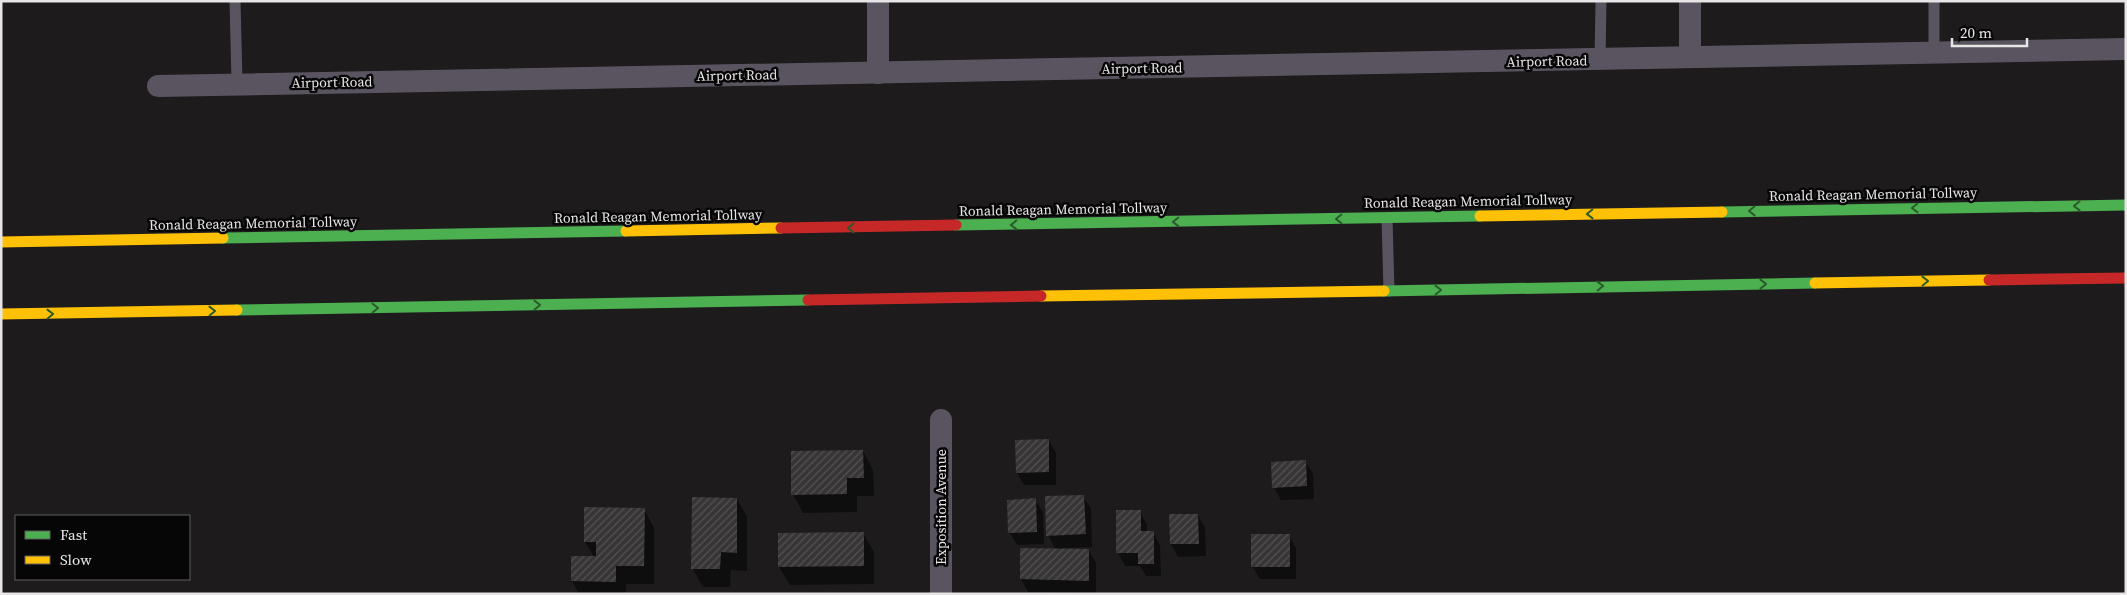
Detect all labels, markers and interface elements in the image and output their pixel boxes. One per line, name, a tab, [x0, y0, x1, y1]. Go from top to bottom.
scale bar	[1952, 15, 2027, 47]
text: 20 m	[1960, 22, 1992, 43]
street label: Airport Road	[1506, 50, 1588, 72]
street label: Airport Road	[1101, 57, 1183, 79]
street label: Airport Road	[696, 64, 778, 86]
street label: Airport Road	[291, 71, 373, 93]
street label: Ronald Reagan Memorial Tollway	[1769, 182, 1978, 206]
street label: Ronald Reagan Memorial Tollway	[1364, 189, 1573, 213]
street label: Ronald Reagan Memorial Tollway	[959, 197, 1168, 221]
one-way arrow	[2073, 200, 2081, 211]
one-way arrow	[1910, 203, 1918, 214]
street label: Ronald Reagan Memorial Tollway	[554, 204, 763, 228]
one-way arrow	[1748, 206, 1756, 216]
one-way arrow	[1585, 209, 1593, 219]
street label: Ronald Reagan Memorial Tollway	[149, 211, 358, 235]
one-way arrow	[1334, 213, 1342, 224]
one-way arrow	[1172, 217, 1180, 227]
one-way arrow	[1009, 220, 1017, 230]
one-way arrow	[847, 223, 854, 233]
one-way arrow	[1922, 276, 1930, 286]
one-way arrow	[1760, 279, 1767, 289]
one-way arrow	[1597, 281, 1605, 291]
one-way arrow	[1434, 284, 1442, 295]
one-way arrow	[534, 300, 542, 310]
one-way arrow	[372, 303, 379, 313]
one-way arrow	[209, 306, 217, 316]
one-way arrow	[46, 308, 54, 319]
street label: Exposition Avenue	[931, 449, 951, 565]
legend	[15, 515, 190, 580]
text: Fast	[60, 524, 87, 545]
text: Slow	[60, 549, 92, 570]

